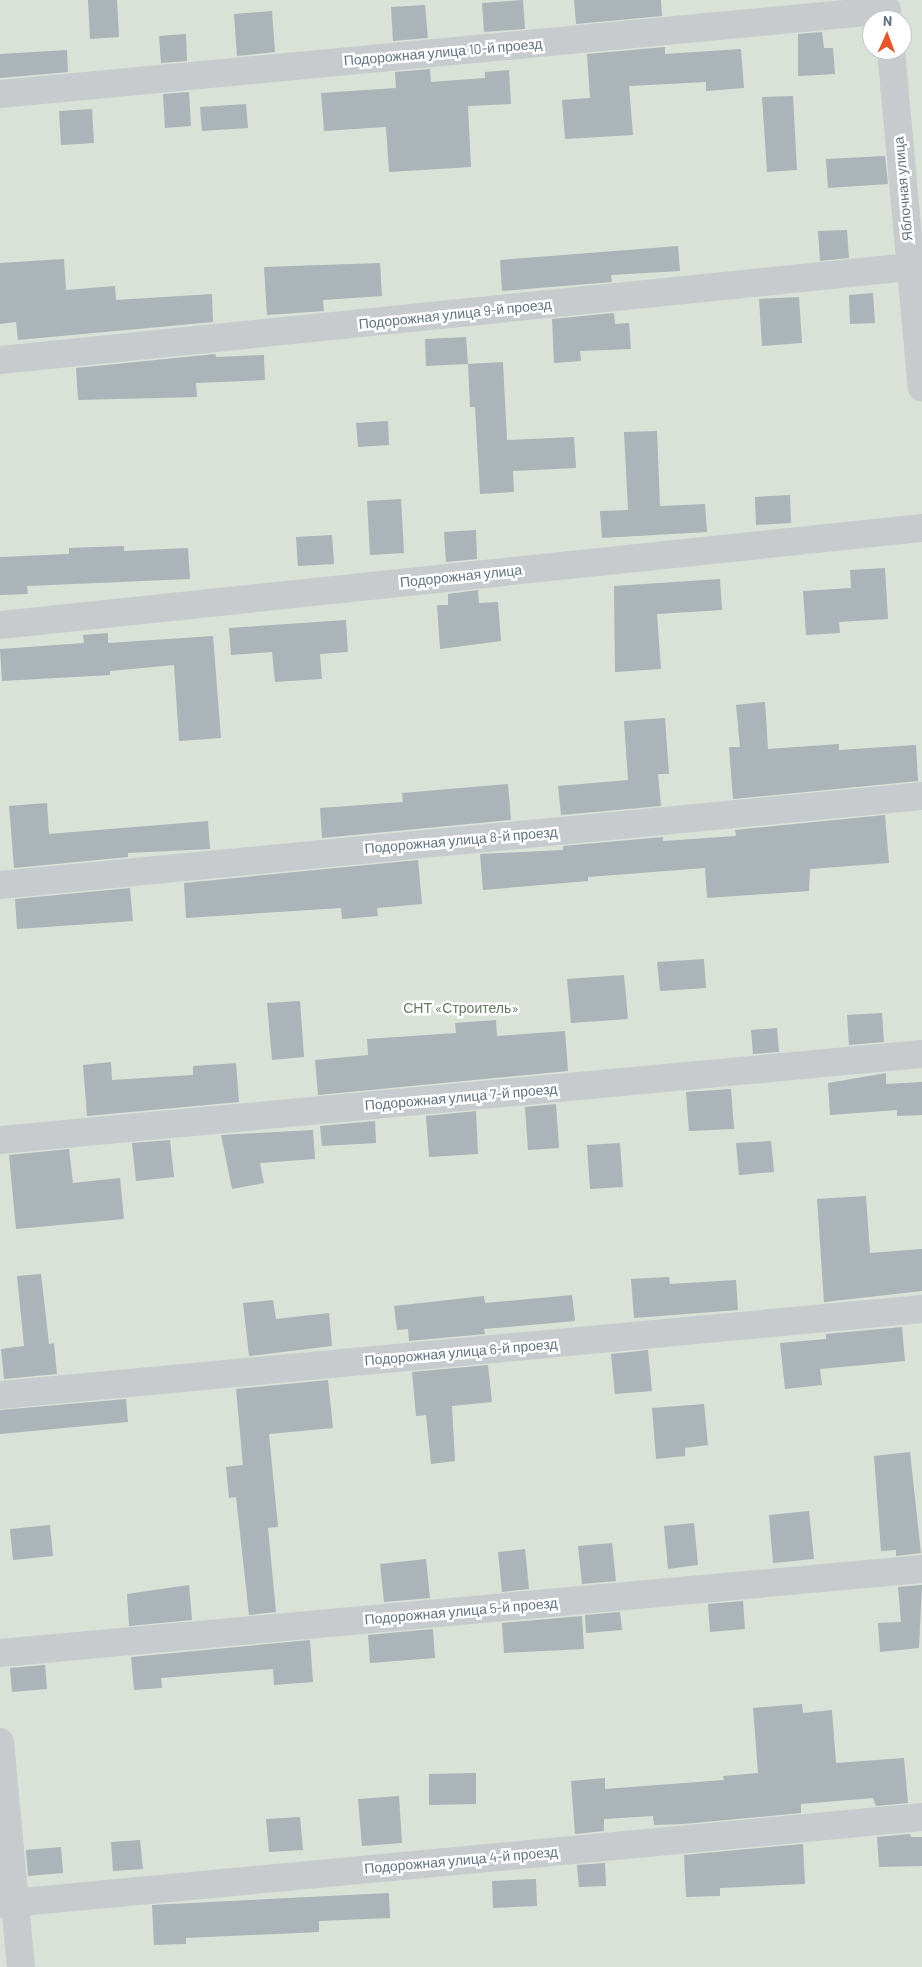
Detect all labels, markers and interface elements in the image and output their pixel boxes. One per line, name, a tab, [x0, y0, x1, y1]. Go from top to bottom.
north arrow	[862, 10, 912, 60]
text: N	[883, 12, 892, 29]
street label: Подорожная улица 10-й проезд	[343, 35, 543, 69]
street label: Яблочная улица	[890, 136, 916, 242]
street label: Подорожная улица 9-й проезд	[358, 296, 552, 332]
street label: Подорожная улица	[399, 561, 523, 591]
street label: Подорожная улица 8-й проезд	[364, 823, 558, 857]
park label: СНТ «Строитель»	[403, 1000, 519, 1016]
street label: Подорожная улица 7-й проезд	[364, 1080, 558, 1114]
street label: Подорожная улица 6-й проезд	[364, 1335, 558, 1369]
street label: Подорожная улица 5-й проезд	[364, 1594, 558, 1628]
street label: Подорожная улица 4-й проезд	[364, 1843, 558, 1877]

